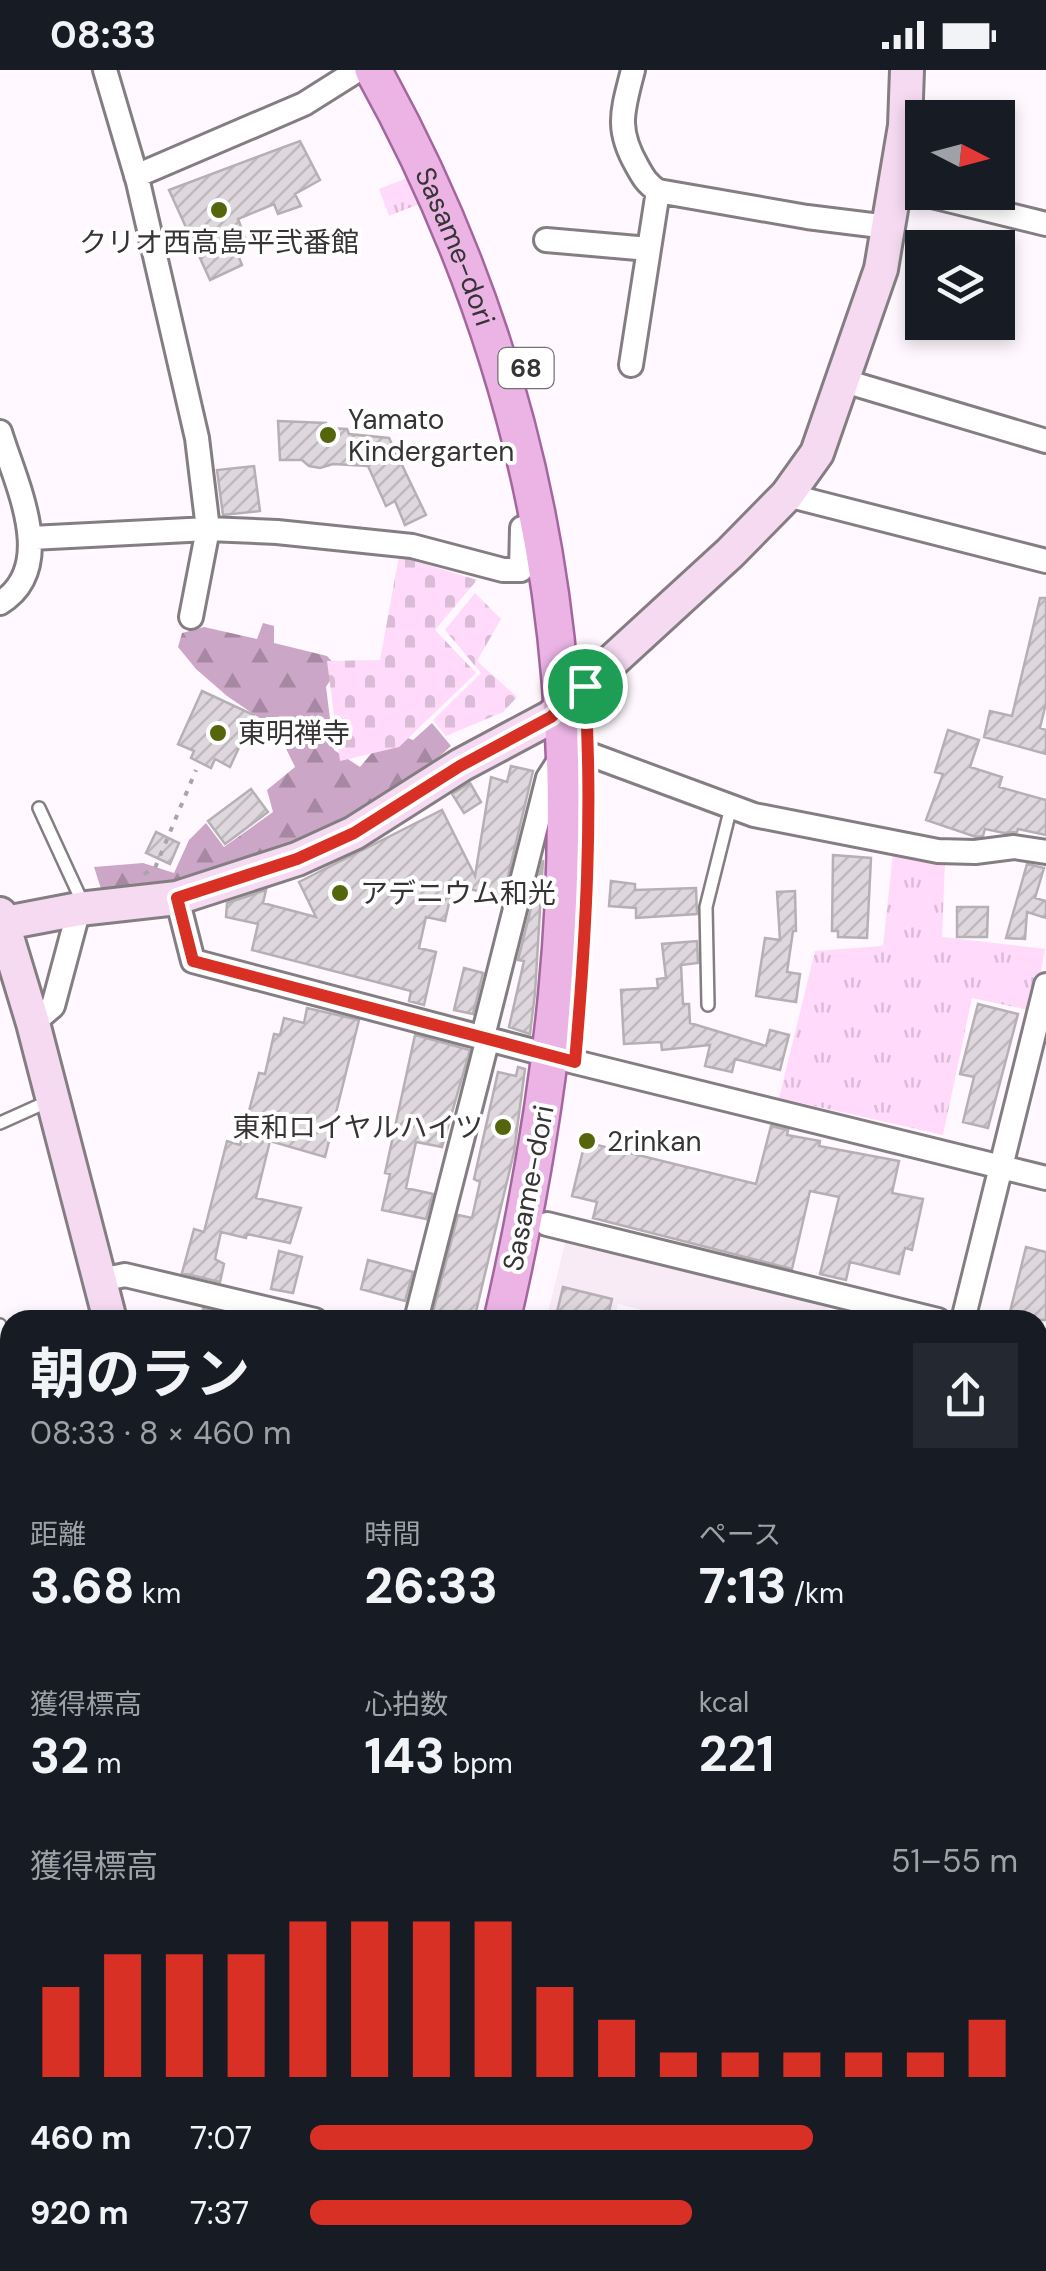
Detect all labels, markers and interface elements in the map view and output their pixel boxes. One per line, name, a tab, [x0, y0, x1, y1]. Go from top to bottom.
text: 08:33	[50, 10, 156, 60]
north arrow	[905, 100, 1015, 210]
map controls	[905, 100, 1015, 340]
street label: Sasame-dori	[406, 161, 504, 331]
marker: クリオ西高島平弐番館	[208, 199, 230, 221]
place label: クリオ西高島平弐番館	[79, 224, 359, 261]
button: layers	[905, 230, 1015, 340]
road number: 68	[498, 348, 554, 388]
place label: Yamato Kindergarten	[348, 401, 514, 470]
marker: Yamato Kindergarten	[317, 424, 339, 446]
pin	[543, 644, 628, 729]
icon: arrive	[558, 659, 613, 714]
place label: 東明禅寺	[238, 715, 350, 752]
marker: 東明禅寺	[207, 722, 229, 744]
place label: アデニウム和光	[360, 875, 556, 912]
marker: アデニウム和光	[329, 882, 351, 904]
street label: Sasame-dori	[494, 1102, 563, 1274]
place label: 東和ロイヤルハイツ	[232, 1109, 483, 1146]
marker: 東和ロイヤルハイツ	[492, 1116, 514, 1138]
place label: 2rinkan	[607, 1123, 702, 1160]
marker: 2rinkan	[576, 1130, 598, 1152]
text: 朝のラン	[30, 1338, 250, 1410]
button: share	[913, 1343, 1018, 1448]
text: 08:33 · 8 × 460 m	[30, 1412, 292, 1454]
text: 距離	[30, 1516, 86, 1553]
text: 時間	[364, 1516, 420, 1553]
text: ペース	[699, 1516, 781, 1553]
text: 3.68	[30, 1553, 135, 1619]
text: 26:33	[364, 1553, 498, 1619]
text: 7:13	[699, 1553, 787, 1619]
text: km	[135, 1575, 181, 1612]
text: /km	[787, 1575, 844, 1612]
text: kcal	[699, 1684, 749, 1721]
text: 獲得標高	[30, 1686, 142, 1723]
text: 心拍数	[364, 1686, 448, 1723]
text: 221	[699, 1721, 775, 1787]
text: 32	[30, 1723, 89, 1789]
text: 143	[364, 1723, 445, 1789]
text: m	[89, 1745, 121, 1782]
text: bpm	[445, 1745, 513, 1782]
text: 51–55 m	[891, 1840, 1018, 1882]
text: 獲得標高	[30, 1845, 158, 1887]
text: 460 m	[30, 2117, 131, 2159]
text: 7:07	[190, 2117, 252, 2159]
text: 920 m	[30, 2192, 129, 2234]
text: 7:37	[190, 2192, 249, 2234]

